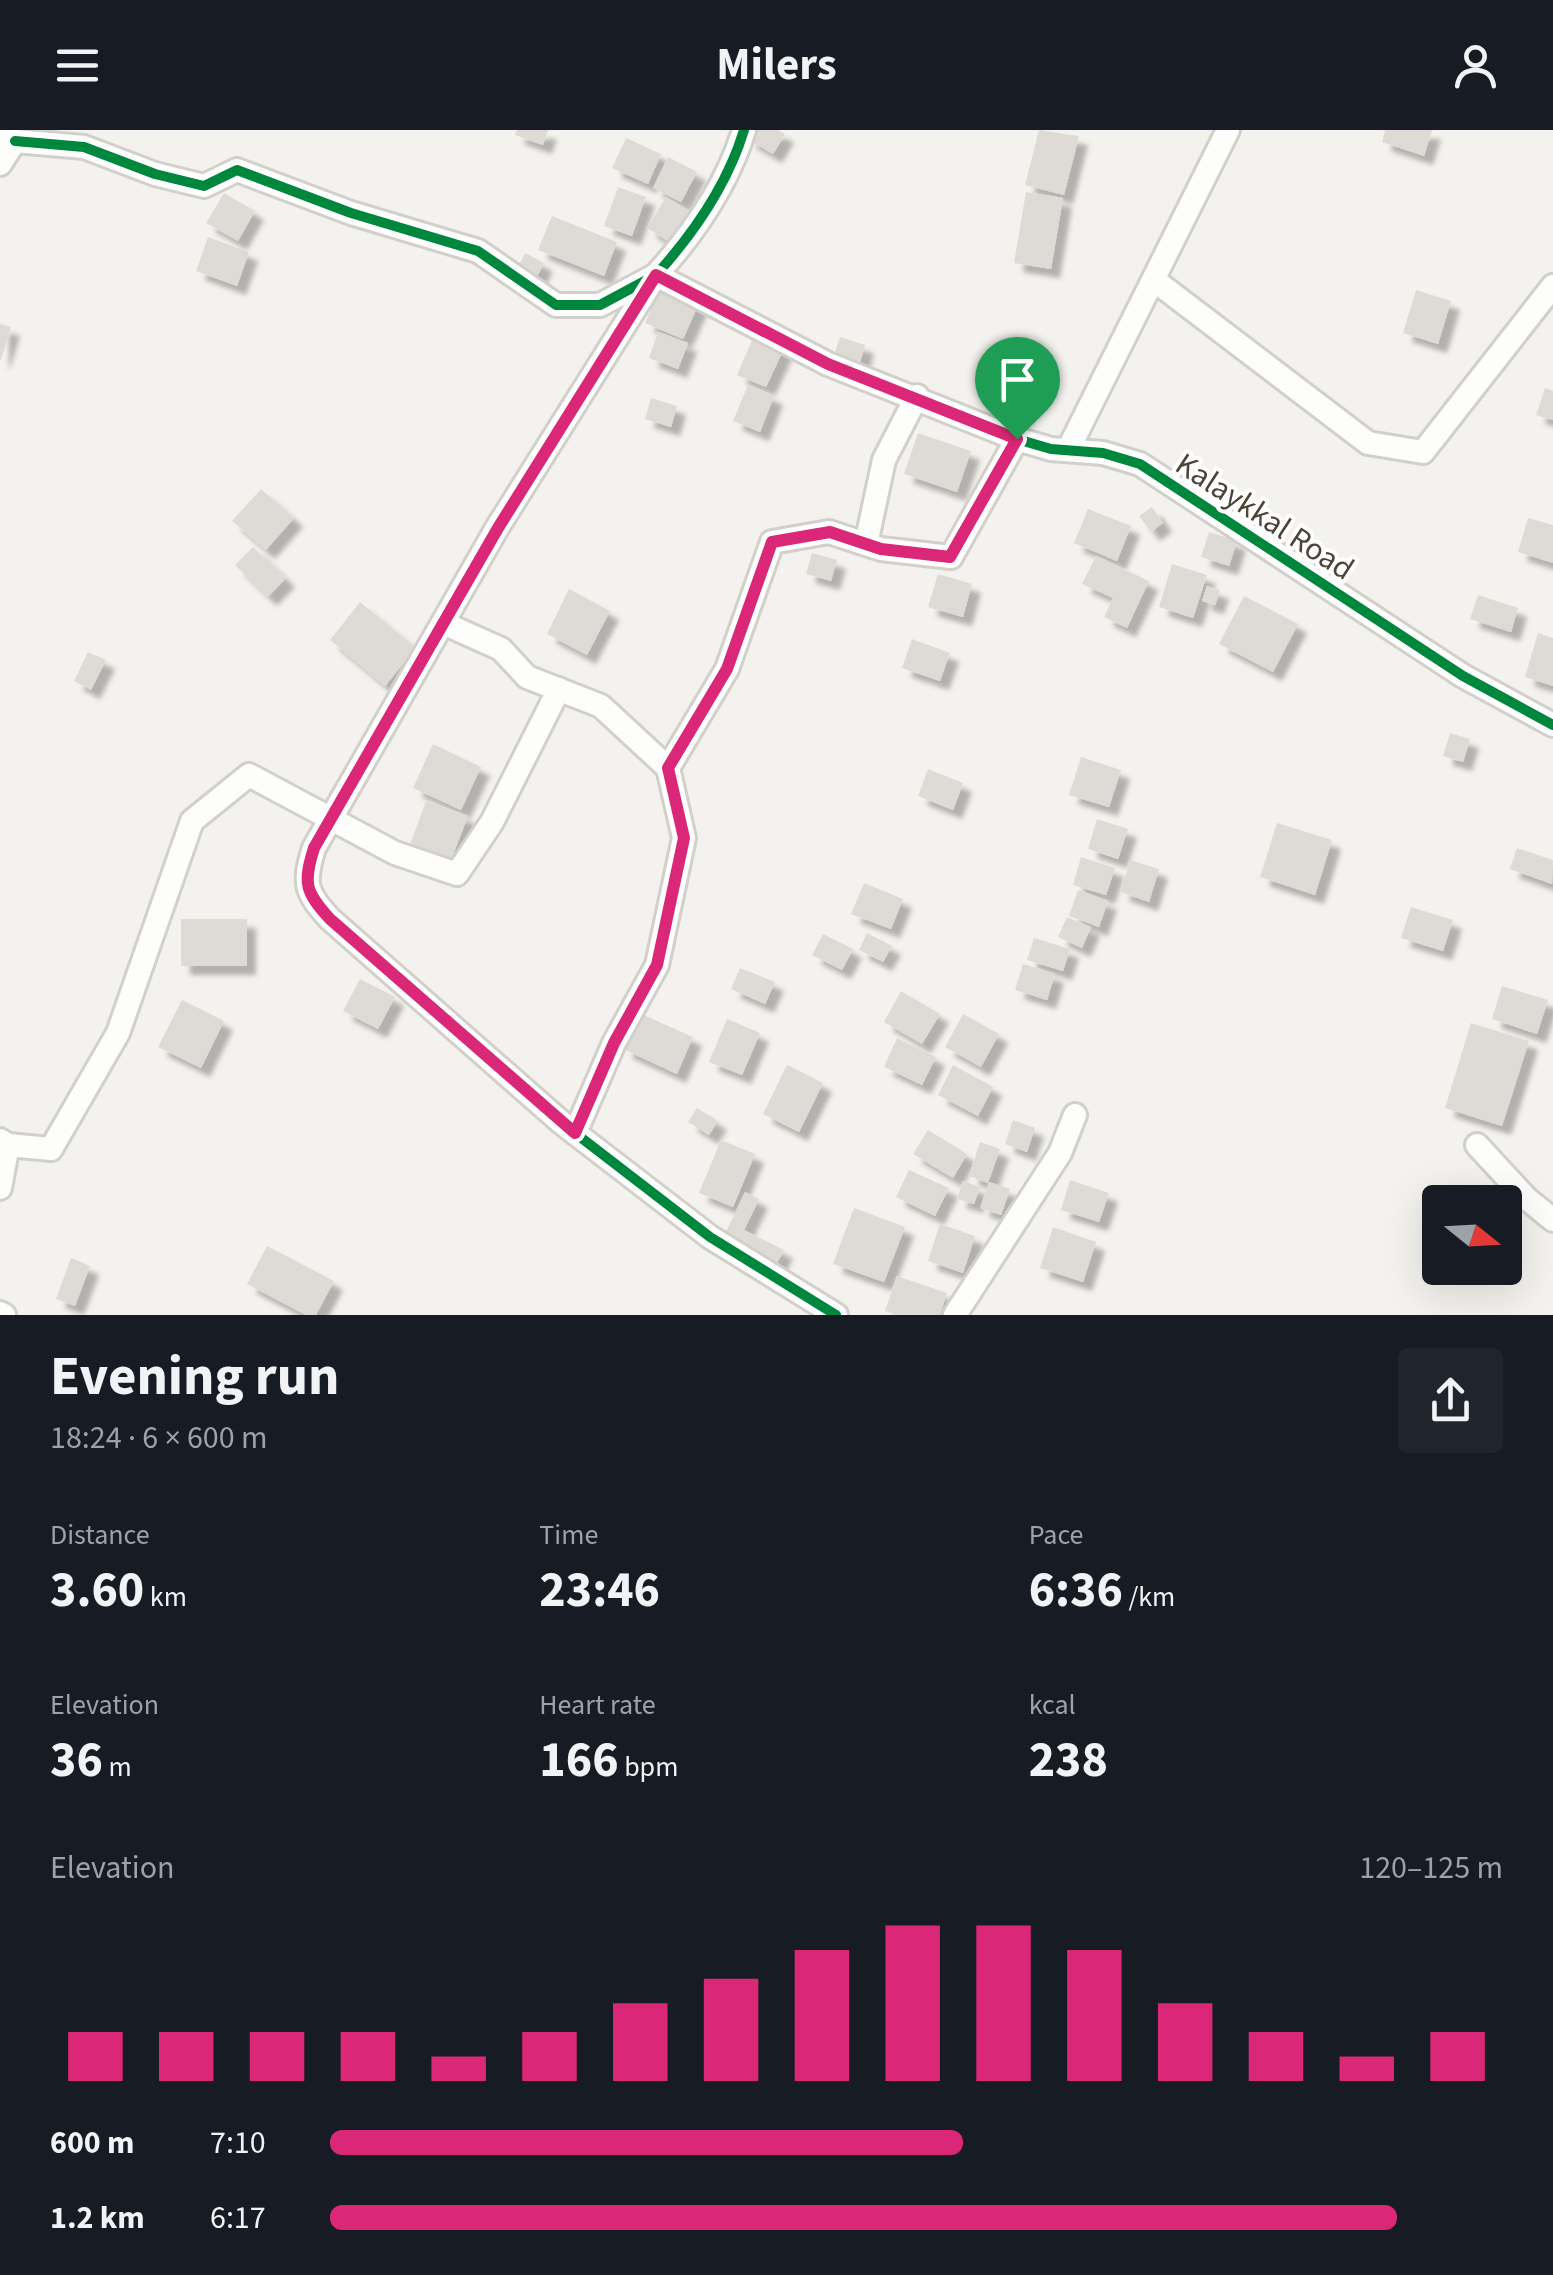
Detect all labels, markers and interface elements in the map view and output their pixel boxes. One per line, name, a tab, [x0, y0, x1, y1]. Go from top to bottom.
text: Milers	[716, 33, 837, 97]
icon: menu	[50, 38, 105, 93]
icon: person	[1448, 38, 1503, 93]
pin	[975, 337, 1060, 440]
icon: arrive	[990, 352, 1045, 407]
street label: Kalaykkal Road	[1166, 442, 1363, 592]
north arrow	[1422, 1185, 1522, 1285]
map controls	[1422, 1185, 1522, 1285]
text: Evening run	[50, 1338, 339, 1416]
button: share	[1398, 1348, 1503, 1453]
text: 18:24 · 6 × 600 m	[50, 1415, 268, 1461]
text: Distance	[50, 1515, 150, 1555]
text: Time	[539, 1515, 598, 1555]
text: Pace	[1029, 1515, 1084, 1555]
text: 3.60	[50, 1555, 144, 1626]
text: 23:46	[539, 1555, 660, 1626]
text: 6:36	[1029, 1555, 1123, 1626]
text: km	[144, 1577, 187, 1617]
text: /km	[1123, 1577, 1175, 1617]
text: Elevation	[50, 1685, 159, 1725]
text: Heart rate	[539, 1685, 656, 1725]
text: kcal	[1029, 1685, 1076, 1725]
text: 36	[50, 1725, 103, 1796]
text: 166	[539, 1725, 619, 1796]
text: 238	[1029, 1725, 1108, 1796]
text: m	[103, 1747, 132, 1787]
text: bpm	[619, 1747, 678, 1787]
text: Elevation	[50, 1845, 175, 1891]
text: 120–125 m	[1359, 1845, 1503, 1891]
text: 600 m	[50, 2120, 135, 2166]
text: 7:10	[210, 2120, 266, 2166]
text: 1.2 km	[50, 2195, 145, 2241]
text: 6:17	[210, 2195, 266, 2241]

